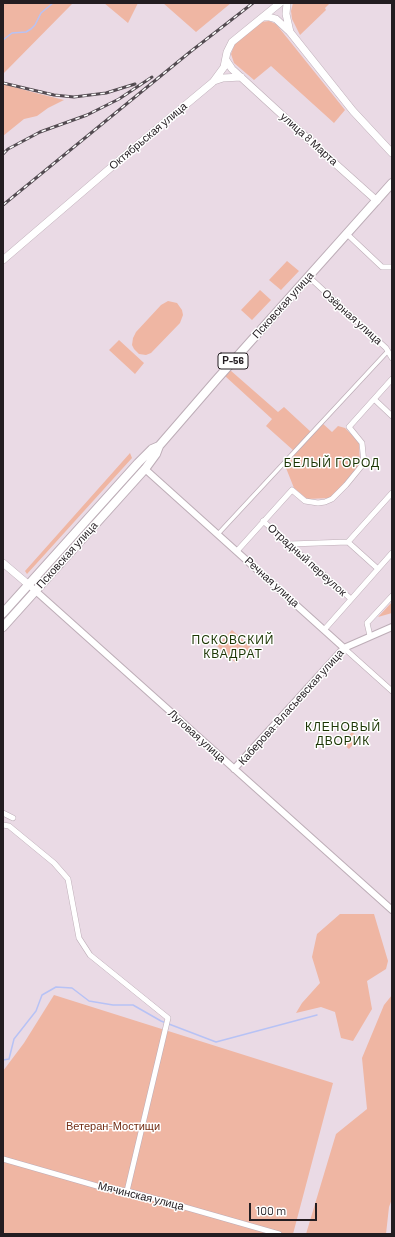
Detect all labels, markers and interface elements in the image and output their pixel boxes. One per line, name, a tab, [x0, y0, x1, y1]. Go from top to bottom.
street label: Октябрьская улица	[106, 100, 190, 172]
street label: улица 8 Марта	[278, 110, 340, 168]
street label: Псковская улица	[250, 269, 316, 341]
street label: Озёрная улица	[319, 287, 385, 347]
road number: Р-56	[218, 353, 248, 369]
district label: БЕЛЫЙ ГОРОД	[284, 456, 380, 470]
street label: Псковская улица	[34, 519, 100, 591]
street label: Отрадный переулок	[265, 521, 349, 599]
street label: Речная улица	[242, 554, 302, 610]
district label: ПСКОВСКИЙ КВАДРАТ	[192, 633, 274, 661]
street label: Каберова-Власьевская улица	[235, 646, 347, 768]
street label: Луговая улица	[165, 707, 229, 765]
district label: КЛЕНОВЫЙ ДВОРИК	[305, 720, 381, 748]
park label: Ветеран-Мостищи	[66, 1119, 160, 1133]
street label: Мячинская улица	[97, 1179, 185, 1213]
scale bar	[251, 1195, 319, 1221]
text: 100 m	[256, 1203, 286, 1217]

